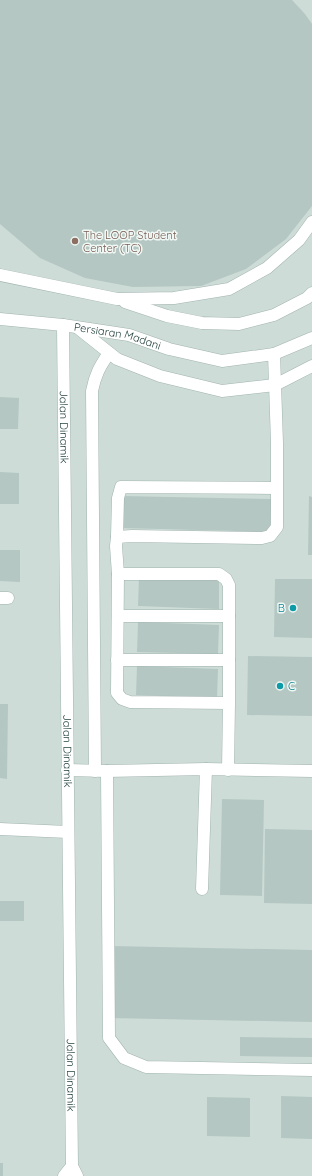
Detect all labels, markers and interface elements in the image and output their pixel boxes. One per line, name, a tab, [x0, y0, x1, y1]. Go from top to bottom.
place label: The LOOP Student Center (TC)	[83, 228, 177, 255]
marker: The LOOP Student Center (TC)	[70, 236, 80, 246]
street label: Persiaran Madani	[73, 320, 163, 353]
street label: Jalan Dinamik	[57, 390, 71, 464]
place label: B	[278, 601, 285, 615]
marker: B	[288, 603, 298, 613]
place label: C	[288, 679, 295, 693]
marker: C	[275, 681, 285, 691]
street label: Jalan Dinamik	[60, 714, 75, 788]
street label: Jalan Dinamik	[64, 1038, 78, 1112]

